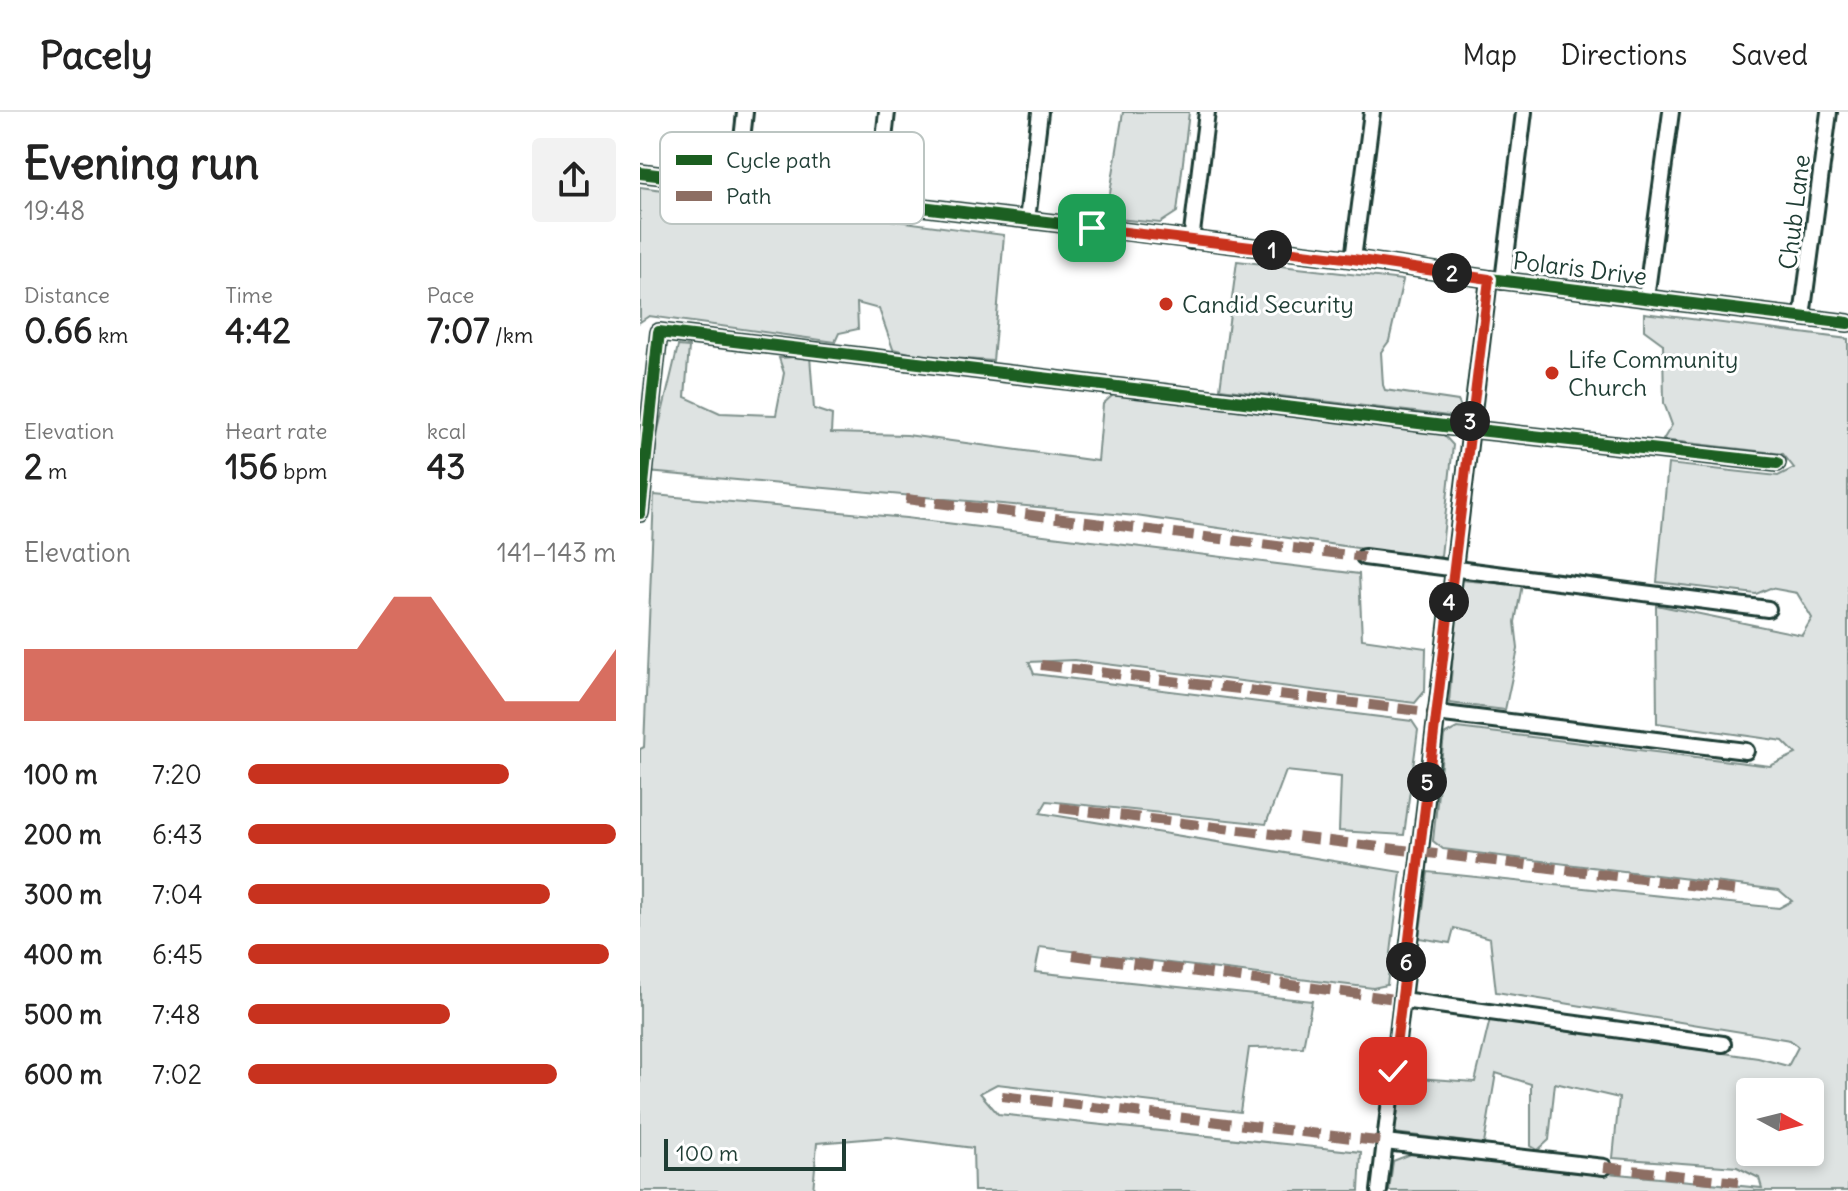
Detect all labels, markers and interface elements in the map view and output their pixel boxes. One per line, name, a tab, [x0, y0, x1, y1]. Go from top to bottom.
text: Pacely	[40, 32, 153, 79]
text: Map	[1462, 37, 1517, 73]
text: Directions	[1561, 37, 1687, 73]
text: Saved	[1731, 37, 1808, 73]
legend	[660, 132, 924, 224]
text: Evening run	[24, 136, 259, 191]
button: share	[532, 138, 616, 222]
text: Cycle path	[726, 146, 831, 174]
street label: Chub Lane	[1772, 153, 1816, 271]
text: Path	[726, 182, 771, 210]
text: 19:48	[24, 194, 85, 227]
pin	[1058, 194, 1126, 262]
icon: arrive	[1070, 206, 1114, 250]
pin: 1	[1252, 230, 1292, 270]
text: 1	[1268, 236, 1276, 264]
street label: Polaris Drive	[1511, 245, 1649, 291]
pin: 2	[1432, 253, 1472, 293]
text: 2	[1446, 259, 1458, 287]
text: Distance	[24, 281, 110, 309]
text: Time	[225, 281, 273, 309]
text: Pace	[427, 281, 474, 309]
place label: Candid Security	[1182, 289, 1354, 319]
marker: Candid Security	[1157, 295, 1175, 313]
text: 0.66	[24, 309, 93, 352]
text: 4:42	[225, 309, 291, 352]
text: 7:07	[427, 309, 490, 352]
text: km	[93, 321, 128, 349]
text: /km	[490, 321, 533, 349]
place label: Life Community Church	[1568, 344, 1738, 402]
marker: Life Community Church	[1543, 364, 1561, 382]
pin: 3	[1450, 401, 1490, 441]
text: 3	[1464, 407, 1476, 435]
text: Elevation	[24, 417, 114, 445]
text: Heart rate	[225, 417, 327, 445]
text: kcal	[427, 417, 466, 445]
text: 2	[24, 445, 43, 488]
text: 156	[225, 445, 278, 488]
text: 43	[427, 445, 466, 488]
text: m	[43, 457, 67, 485]
text: bpm	[278, 457, 327, 485]
text: Elevation	[24, 536, 131, 569]
text: 141–143 m	[497, 536, 616, 569]
pin: 4	[1429, 582, 1469, 622]
text: 4	[1443, 588, 1455, 616]
text: 100 m	[24, 758, 98, 791]
text: 7:20	[152, 758, 202, 791]
pin: 5	[1407, 762, 1447, 802]
text: 5	[1421, 768, 1433, 796]
text: 200 m	[24, 818, 101, 851]
text: 6:43	[152, 818, 203, 851]
text: 300 m	[24, 878, 102, 911]
text: 7:04	[152, 878, 203, 911]
text: 400 m	[24, 938, 102, 971]
text: 6:45	[152, 938, 203, 971]
pin: 6	[1386, 942, 1426, 982]
text: 6	[1400, 948, 1412, 976]
text: 500 m	[24, 998, 102, 1031]
text: 7:48	[152, 998, 201, 1031]
pin	[1359, 1037, 1427, 1105]
icon: check	[1371, 1049, 1415, 1093]
text: 600 m	[24, 1058, 102, 1091]
text: 7:02	[152, 1058, 202, 1091]
north arrow	[1736, 1078, 1824, 1166]
map controls	[1736, 1078, 1824, 1166]
scale bar	[664, 1135, 846, 1171]
text: 100 m	[676, 1139, 738, 1167]

